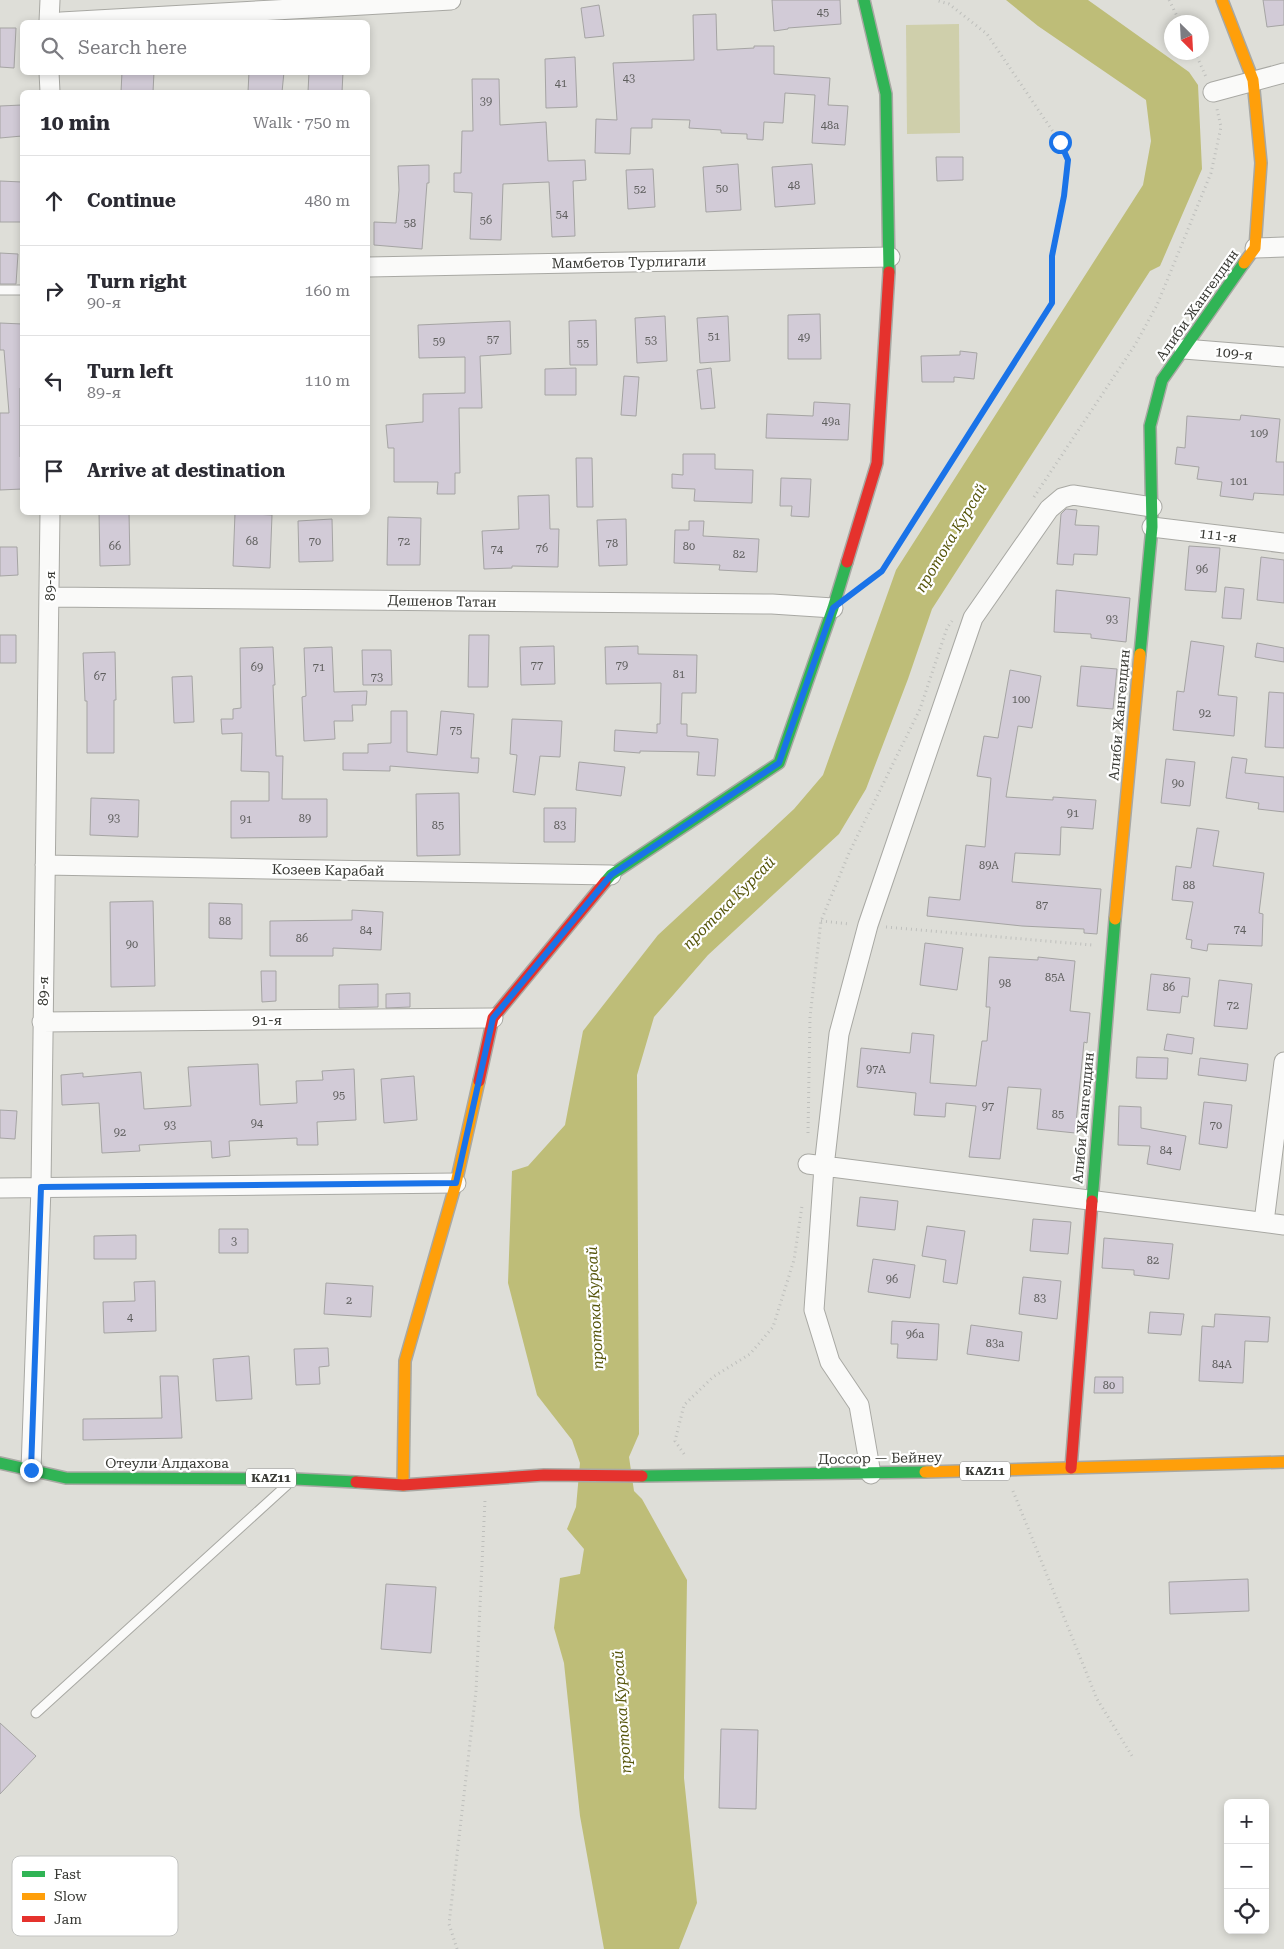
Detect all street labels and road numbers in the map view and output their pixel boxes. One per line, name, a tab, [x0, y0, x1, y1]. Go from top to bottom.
street label: Алиби Жангелдин	[1153, 246, 1241, 364]
street label: Мамбетов Турлигали	[552, 253, 706, 271]
street label: 109-я	[1215, 343, 1253, 363]
street label: 111-я	[1198, 525, 1238, 545]
street label: 89-я	[42, 571, 58, 601]
street label: Дешенов Татан	[387, 592, 497, 610]
street label: Алиби Жангелдин	[1105, 649, 1133, 781]
street label: Козеев Карабай	[272, 861, 384, 879]
street label: 89-я	[35, 976, 51, 1006]
street label: 91-я	[252, 1012, 282, 1028]
street label: Алиби Жангелдин	[1069, 1052, 1097, 1184]
street label: Доссор — Бейнеу	[818, 1449, 943, 1467]
street label: Отеули Алдахова	[105, 1455, 229, 1471]
road number: KAZ11	[960, 1462, 1010, 1480]
road number: KAZ11	[246, 1469, 296, 1488]

